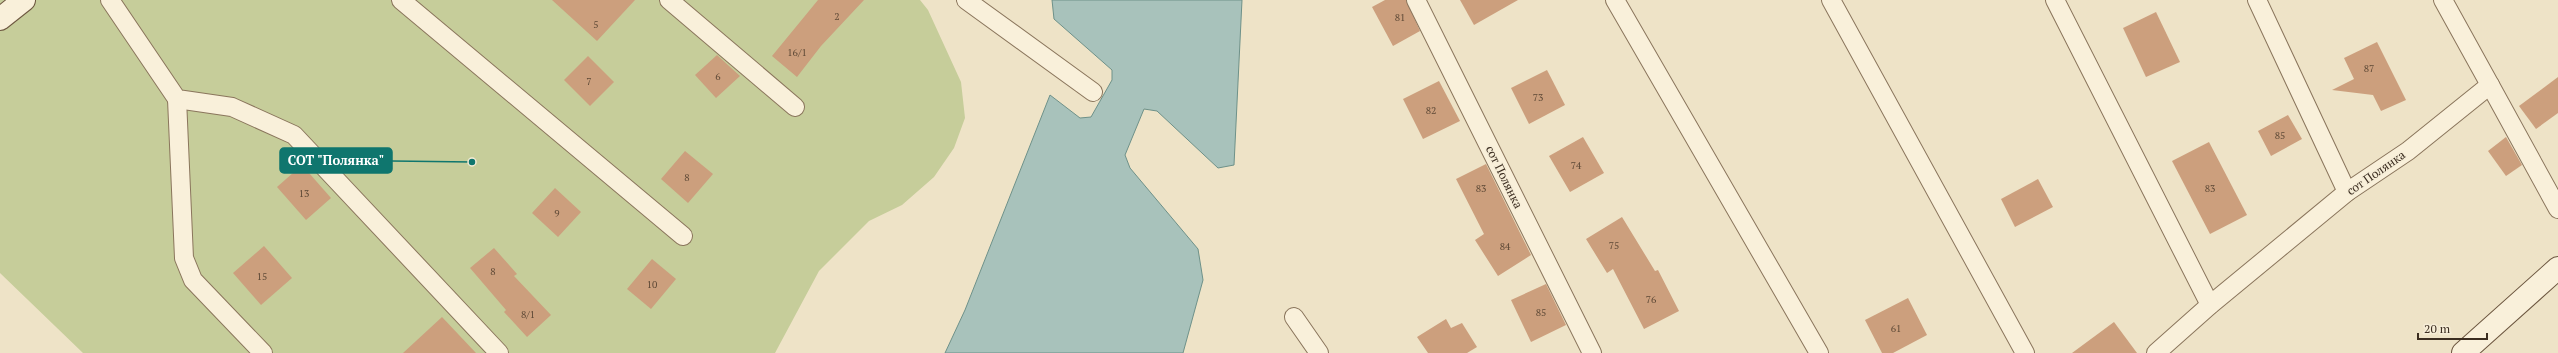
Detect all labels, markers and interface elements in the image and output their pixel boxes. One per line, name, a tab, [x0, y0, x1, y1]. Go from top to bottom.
house number: 2	[834, 10, 840, 23]
house number: 81	[1395, 11, 1405, 24]
house number: 5	[593, 18, 599, 31]
house number: 16/1	[787, 46, 807, 59]
house number: 87	[2364, 62, 2374, 75]
house number: 6	[715, 70, 721, 83]
house number: 7	[586, 75, 592, 88]
house number: 73	[1533, 91, 1543, 104]
house number: 82	[1426, 104, 1436, 117]
house number: 85	[2275, 129, 2285, 142]
street label: сот Полянка	[1483, 143, 1526, 211]
street label: сот Полянка	[2344, 147, 2408, 198]
callout: СОТ "Полянка"	[280, 148, 392, 173]
text: СОТ "Полянка"	[288, 151, 384, 169]
house number: 74	[1571, 159, 1582, 172]
house number: 8	[684, 171, 690, 184]
house number: 83	[1476, 182, 1486, 195]
house number: 83	[2205, 182, 2215, 195]
house number: 13	[299, 187, 309, 200]
house number: 9	[554, 207, 560, 220]
house number: 75	[1609, 239, 1619, 252]
house number: 84	[1500, 240, 1511, 253]
house number: 8	[490, 265, 496, 278]
house number: 15	[257, 270, 267, 283]
house number: 10	[647, 278, 657, 291]
house number: 76	[1646, 293, 1657, 306]
house number: 85	[1536, 306, 1546, 319]
house number: 8/1	[521, 308, 535, 321]
scale bar	[2418, 315, 2487, 341]
text: 20 m	[2424, 321, 2451, 336]
house number: 61	[1891, 322, 1901, 335]

